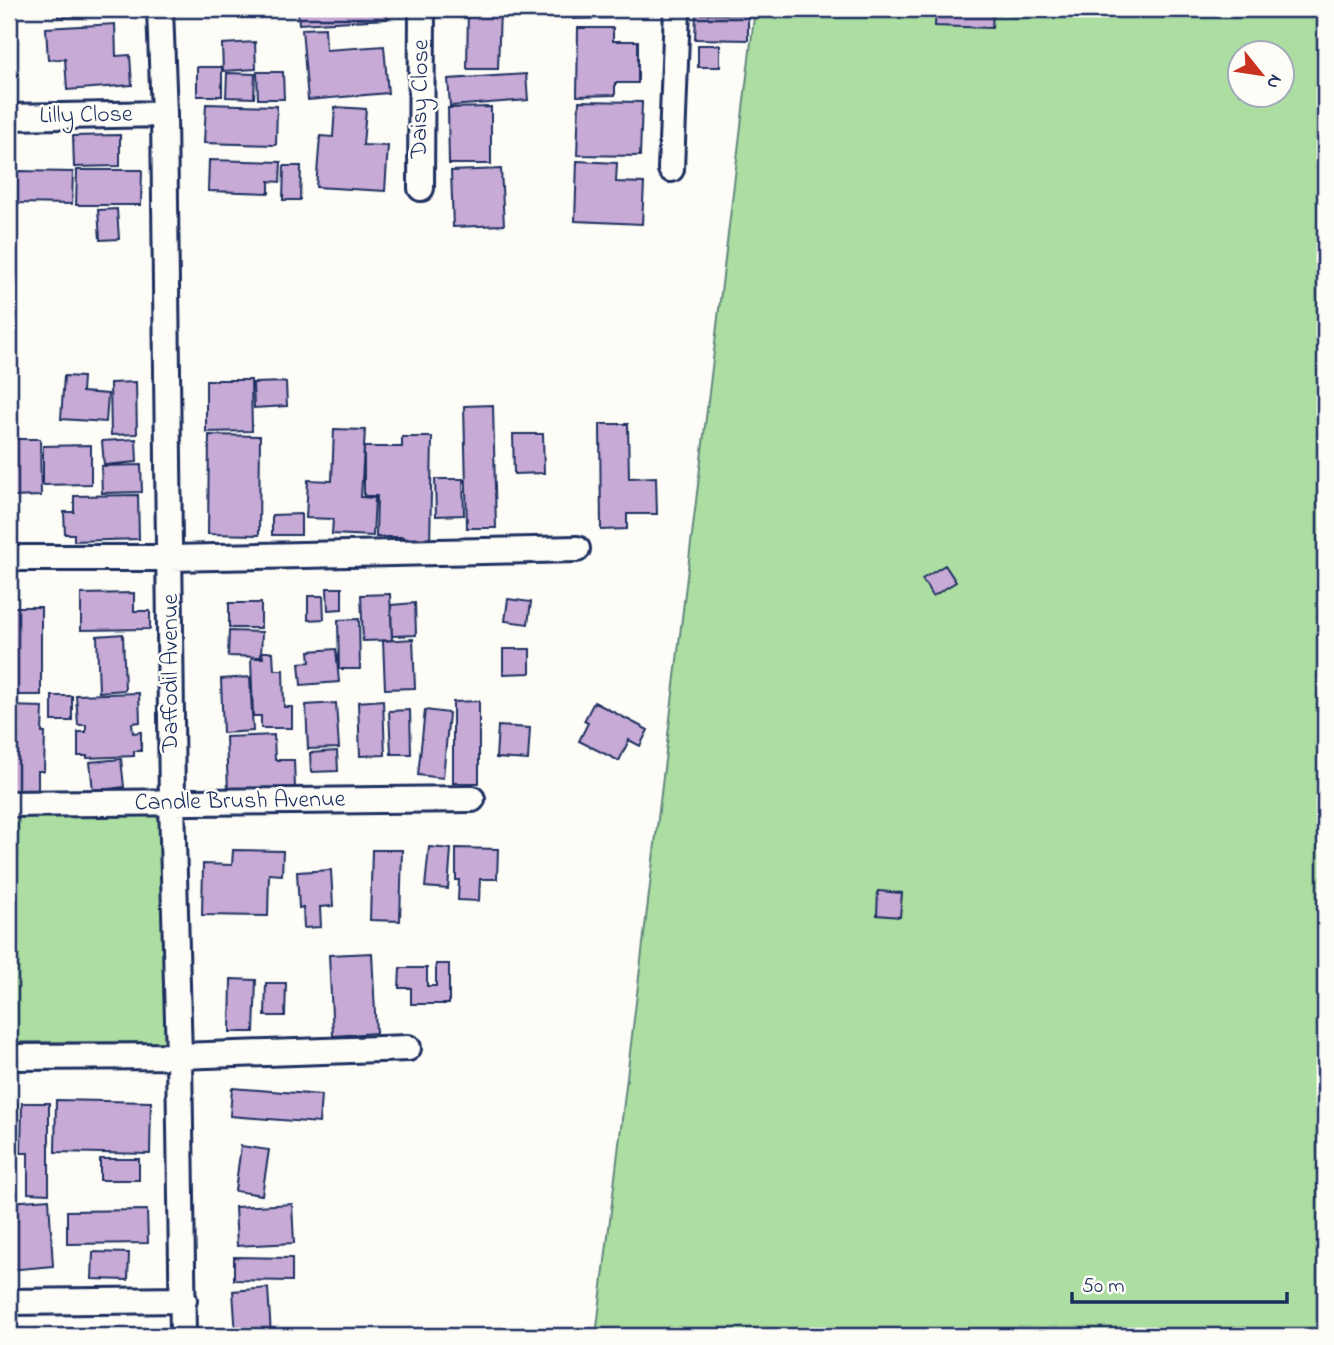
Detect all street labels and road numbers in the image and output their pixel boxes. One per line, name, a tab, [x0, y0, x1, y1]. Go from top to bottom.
street label: Daisy Close	[402, 39, 441, 160]
street label: Lilly Close	[39, 98, 133, 135]
street label: Daffodil Avenue	[154, 594, 189, 753]
street label: Candle Brush Avenue	[134, 783, 346, 821]

